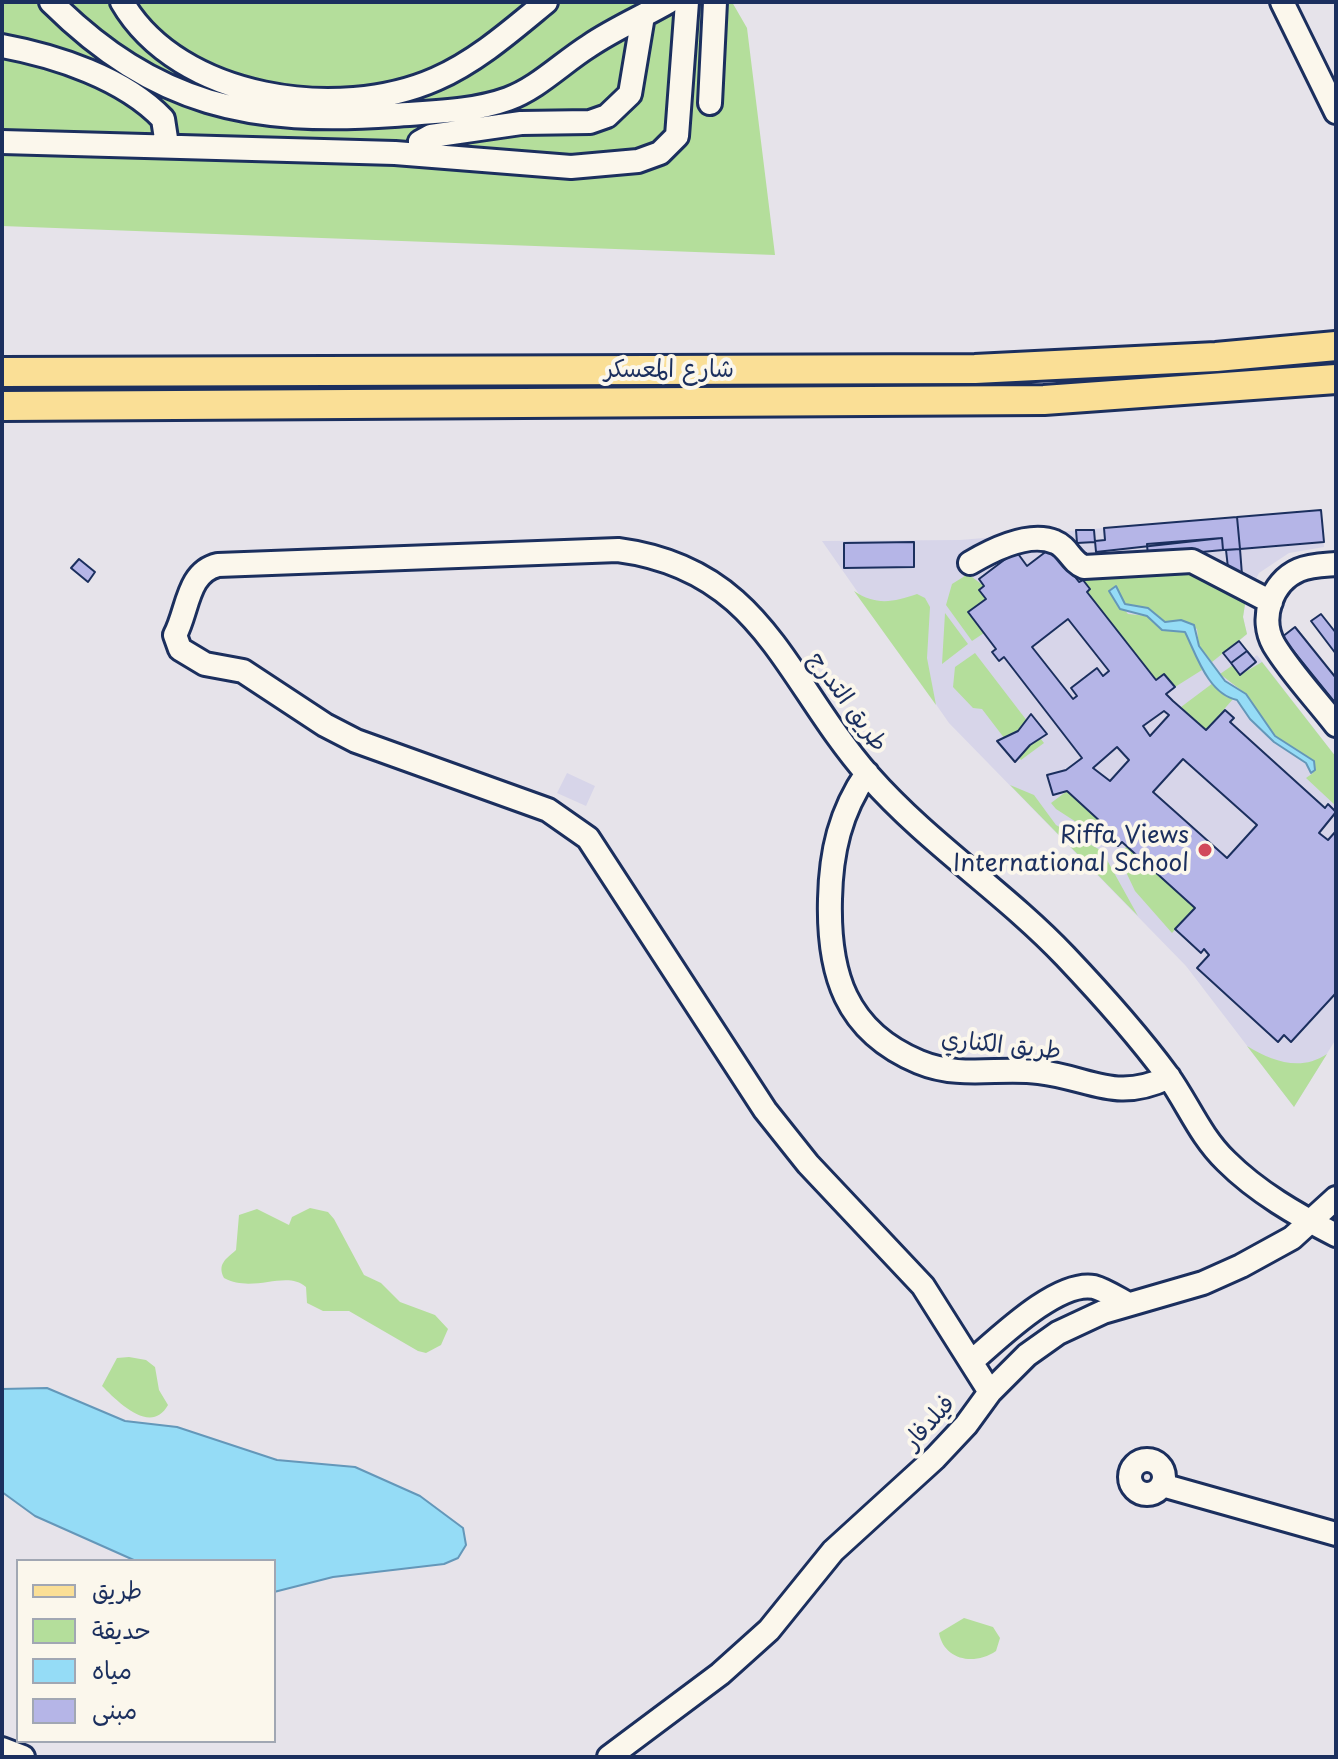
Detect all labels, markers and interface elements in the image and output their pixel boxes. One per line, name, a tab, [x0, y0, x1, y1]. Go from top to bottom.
street label: شارع المعسكر	[604, 356, 734, 384]
street label: طريق التدرج	[801, 646, 893, 758]
place label: Riffa Views International School	[953, 822, 1189, 878]
marker: Riffa Views International School	[1196, 841, 1214, 859]
street label: طريق الكناري	[940, 1025, 1062, 1067]
street label: فيلدفار	[898, 1390, 962, 1456]
legend	[16, 1559, 276, 1743]
text: طريق	[92, 1571, 142, 1607]
text: حديقة	[92, 1611, 151, 1647]
text: مياه	[92, 1651, 132, 1687]
text: مبنى	[92, 1691, 137, 1727]

